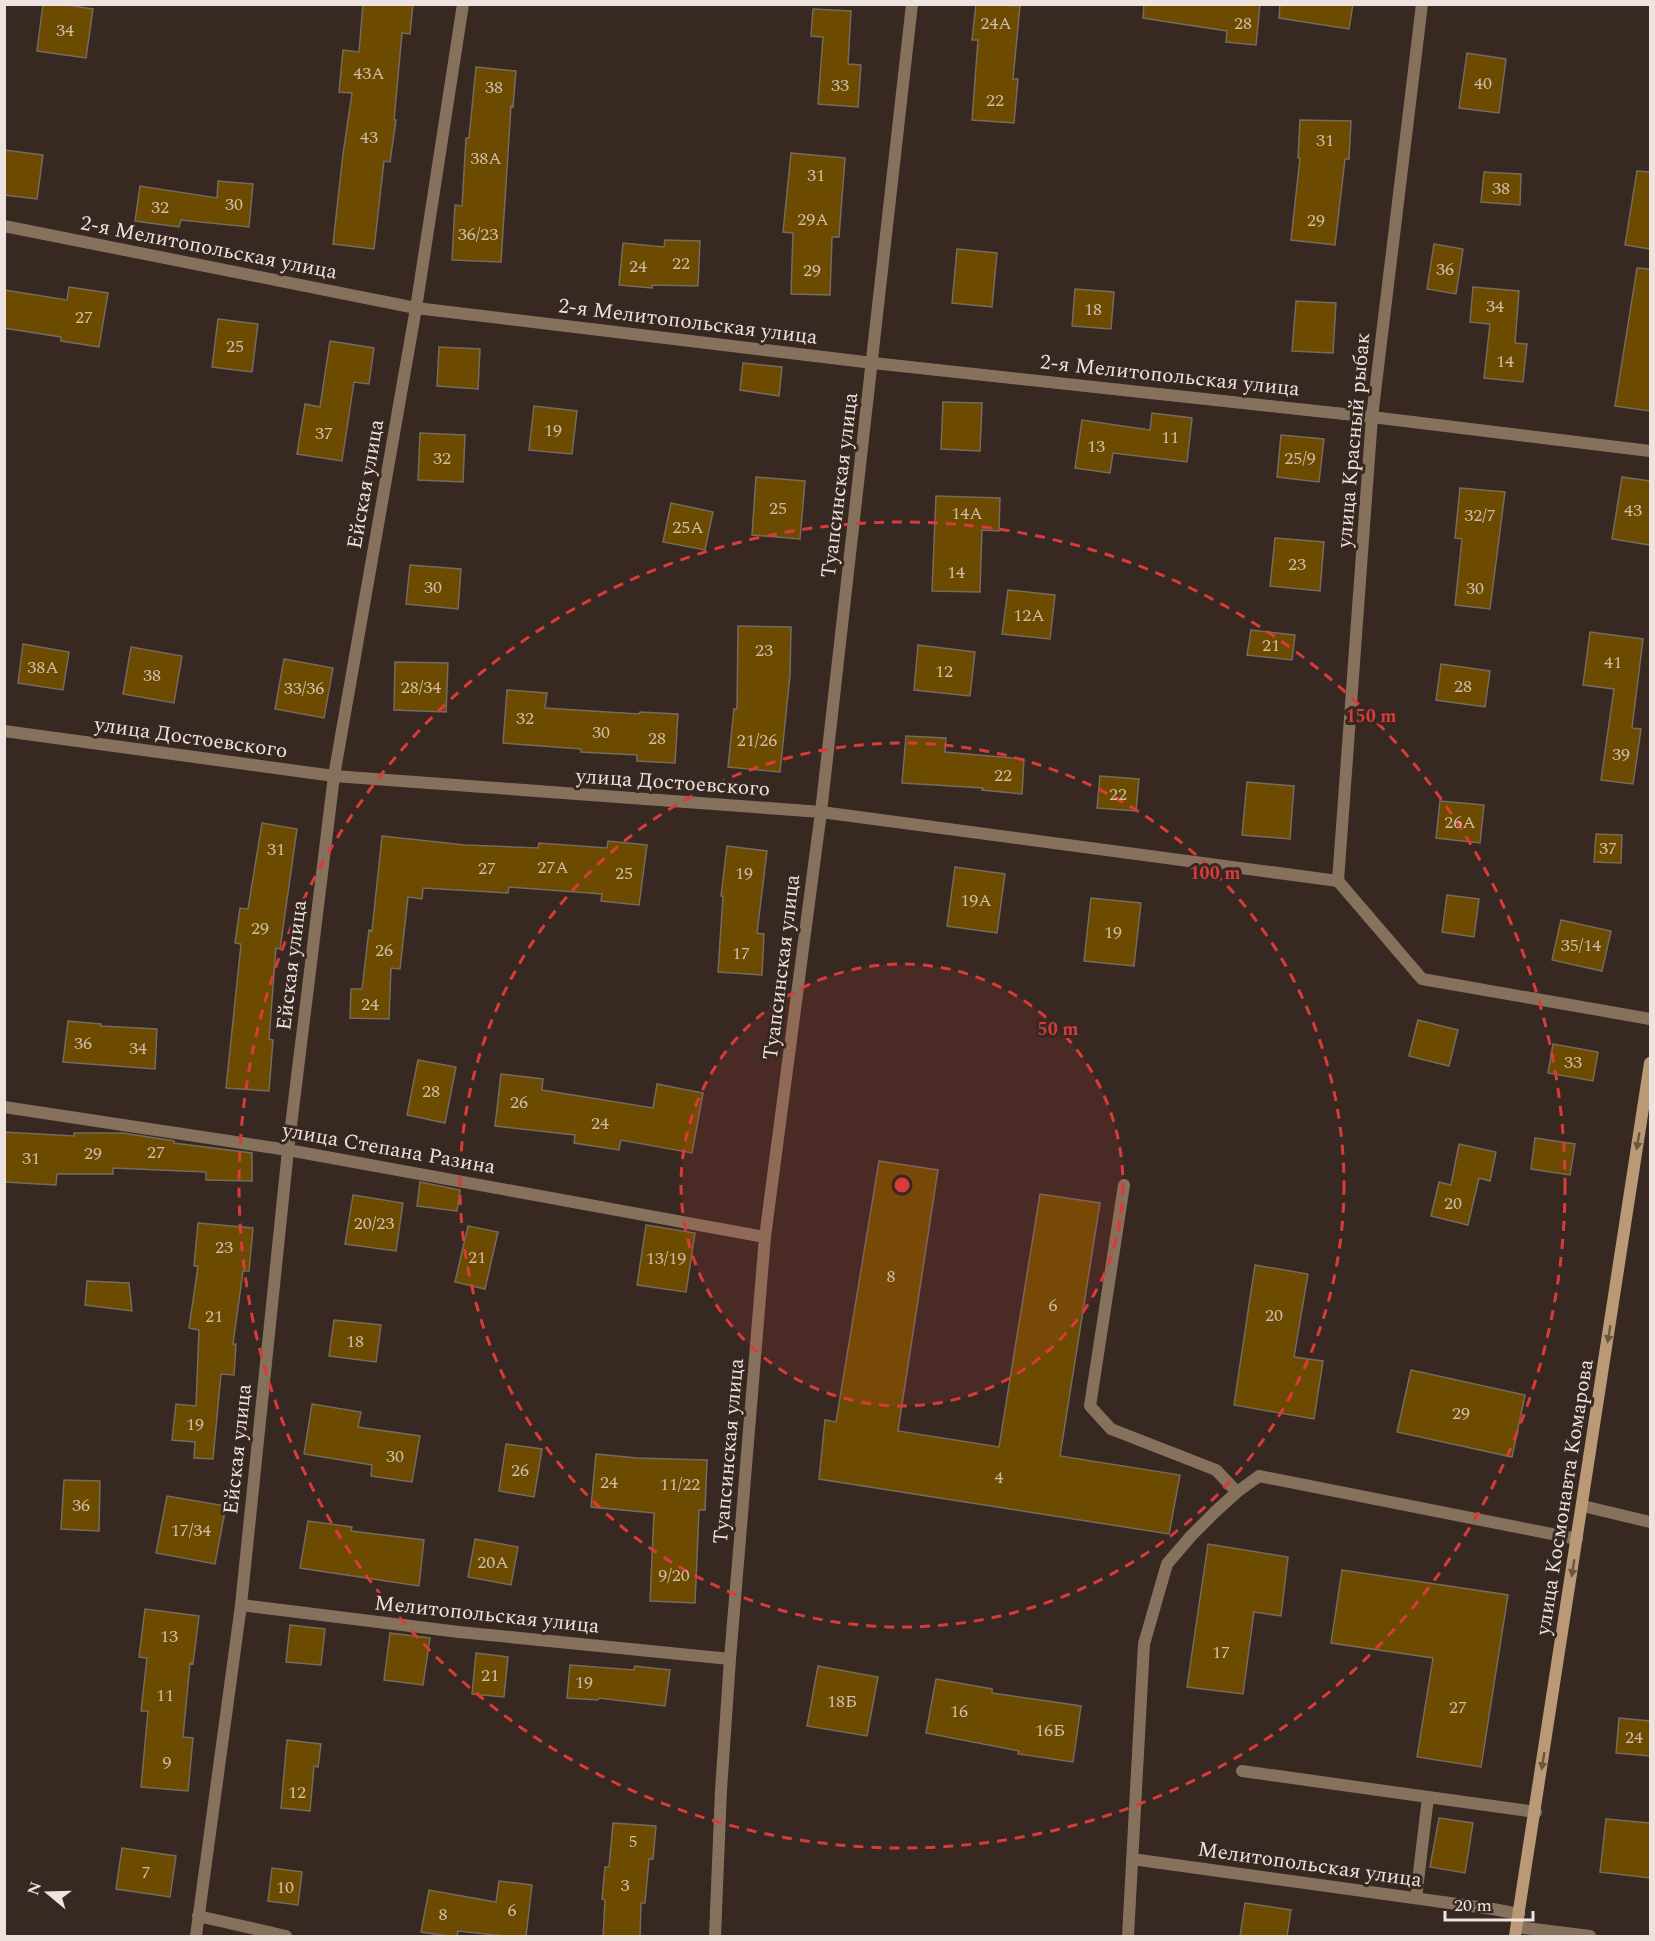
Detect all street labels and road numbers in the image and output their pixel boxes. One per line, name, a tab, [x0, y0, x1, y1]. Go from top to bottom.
street label: 2-я Мелитопольская улица	[78, 207, 341, 289]
street label: 2-я Мелитопольская улица	[556, 290, 820, 354]
street label: улица Красный рыбак	[1329, 331, 1379, 550]
street label: 2-я Мелитопольская улица	[1038, 346, 1302, 406]
street label: Туапсинская улица	[813, 390, 867, 580]
street label: Ейская улица	[339, 416, 393, 552]
street label: улица Достоевского	[91, 708, 289, 767]
street label: улица Достоевского	[574, 760, 771, 806]
street label: Туапсинская улица	[755, 872, 809, 1062]
street label: Ейская улица	[268, 897, 316, 1032]
street label: улица Степана Разина	[279, 1114, 499, 1184]
street label: Туапсинская улица	[705, 1356, 753, 1545]
street label: улица Космонавта Комарова	[1527, 1356, 1603, 1638]
street label: Ейская улица	[215, 1382, 261, 1516]
street label: Мелитопольская улица	[373, 1587, 602, 1643]
street label: Мелитопольская улица	[1196, 1833, 1425, 1897]

